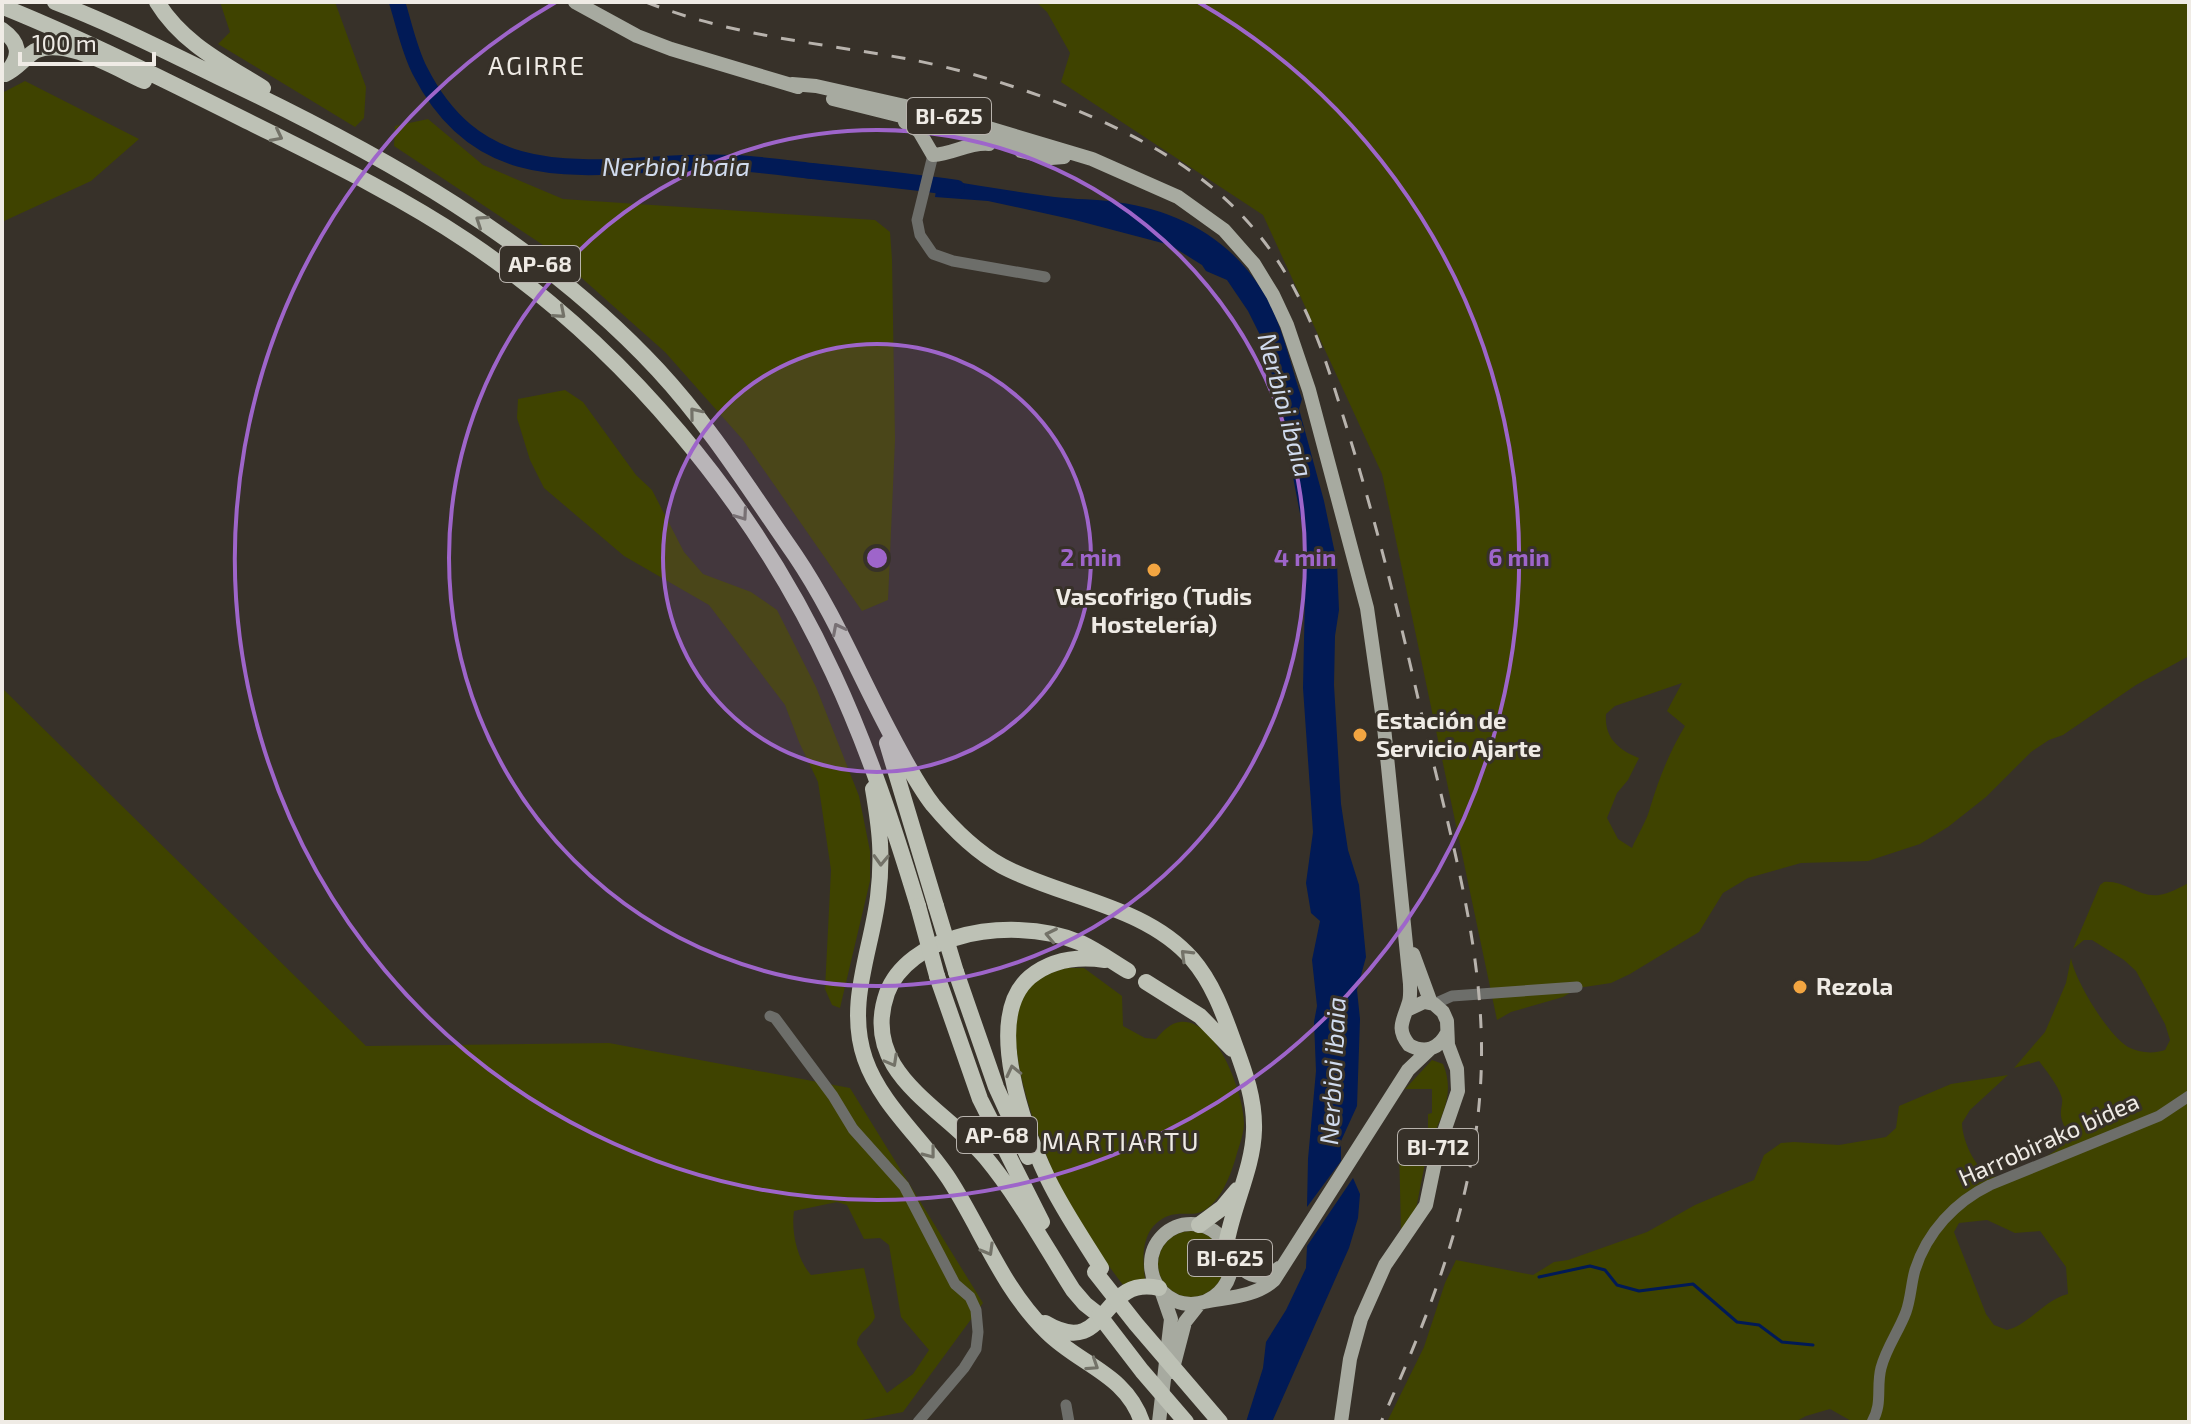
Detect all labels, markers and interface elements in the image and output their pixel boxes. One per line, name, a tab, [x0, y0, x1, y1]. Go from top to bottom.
scale bar	[20, 16, 154, 66]
text: 100 m	[32, 28, 97, 57]
district label: AGIRRE	[488, 49, 586, 80]
road number: BI-625	[907, 98, 991, 134]
one-way arrow	[268, 126, 283, 142]
water label: Nerbioi ibaia	[602, 150, 750, 181]
one-way arrow	[476, 215, 490, 230]
road number: AP-68	[500, 246, 580, 282]
one-way arrow	[551, 303, 565, 318]
water label: Nerbioi ibaia	[1252, 329, 1321, 480]
one-way arrow	[690, 407, 704, 422]
one-way arrow	[732, 507, 747, 521]
text: 2 min	[1060, 542, 1122, 571]
text: 4 min	[1274, 542, 1336, 571]
text: 6 min	[1488, 542, 1550, 571]
centre of rings	[863, 544, 891, 572]
marker: Vascofrigo (Tudis Hostelería)	[1145, 561, 1163, 579]
place label: Vascofrigo (Tudis Hostelería)	[1056, 581, 1252, 638]
one-way arrow	[833, 623, 848, 638]
place label: Estación de Servicio Ajarte	[1376, 705, 1541, 762]
marker: Estación de Servicio Ajarte	[1351, 726, 1369, 744]
one-way arrow	[872, 854, 889, 867]
one-way arrow	[1045, 927, 1059, 944]
one-way arrow	[1181, 950, 1195, 964]
place label: Rezola	[1816, 971, 1893, 1000]
marker: Rezola	[1791, 978, 1809, 996]
water label: Nerbioi ibaia	[1312, 996, 1351, 1146]
one-way arrow	[883, 1053, 898, 1068]
one-way arrow	[1005, 1064, 1022, 1078]
street label: Harrobirako bidea	[1954, 1086, 2143, 1191]
road number: AP-68	[957, 1117, 1037, 1153]
district label: MARTIARTU	[1041, 1125, 1201, 1156]
road number: BI-712	[1398, 1129, 1478, 1165]
one-way arrow	[920, 1144, 934, 1159]
road number: BI-625	[1188, 1240, 1272, 1276]
one-way arrow	[978, 1241, 994, 1256]
one-way arrow	[1084, 1355, 1099, 1370]

